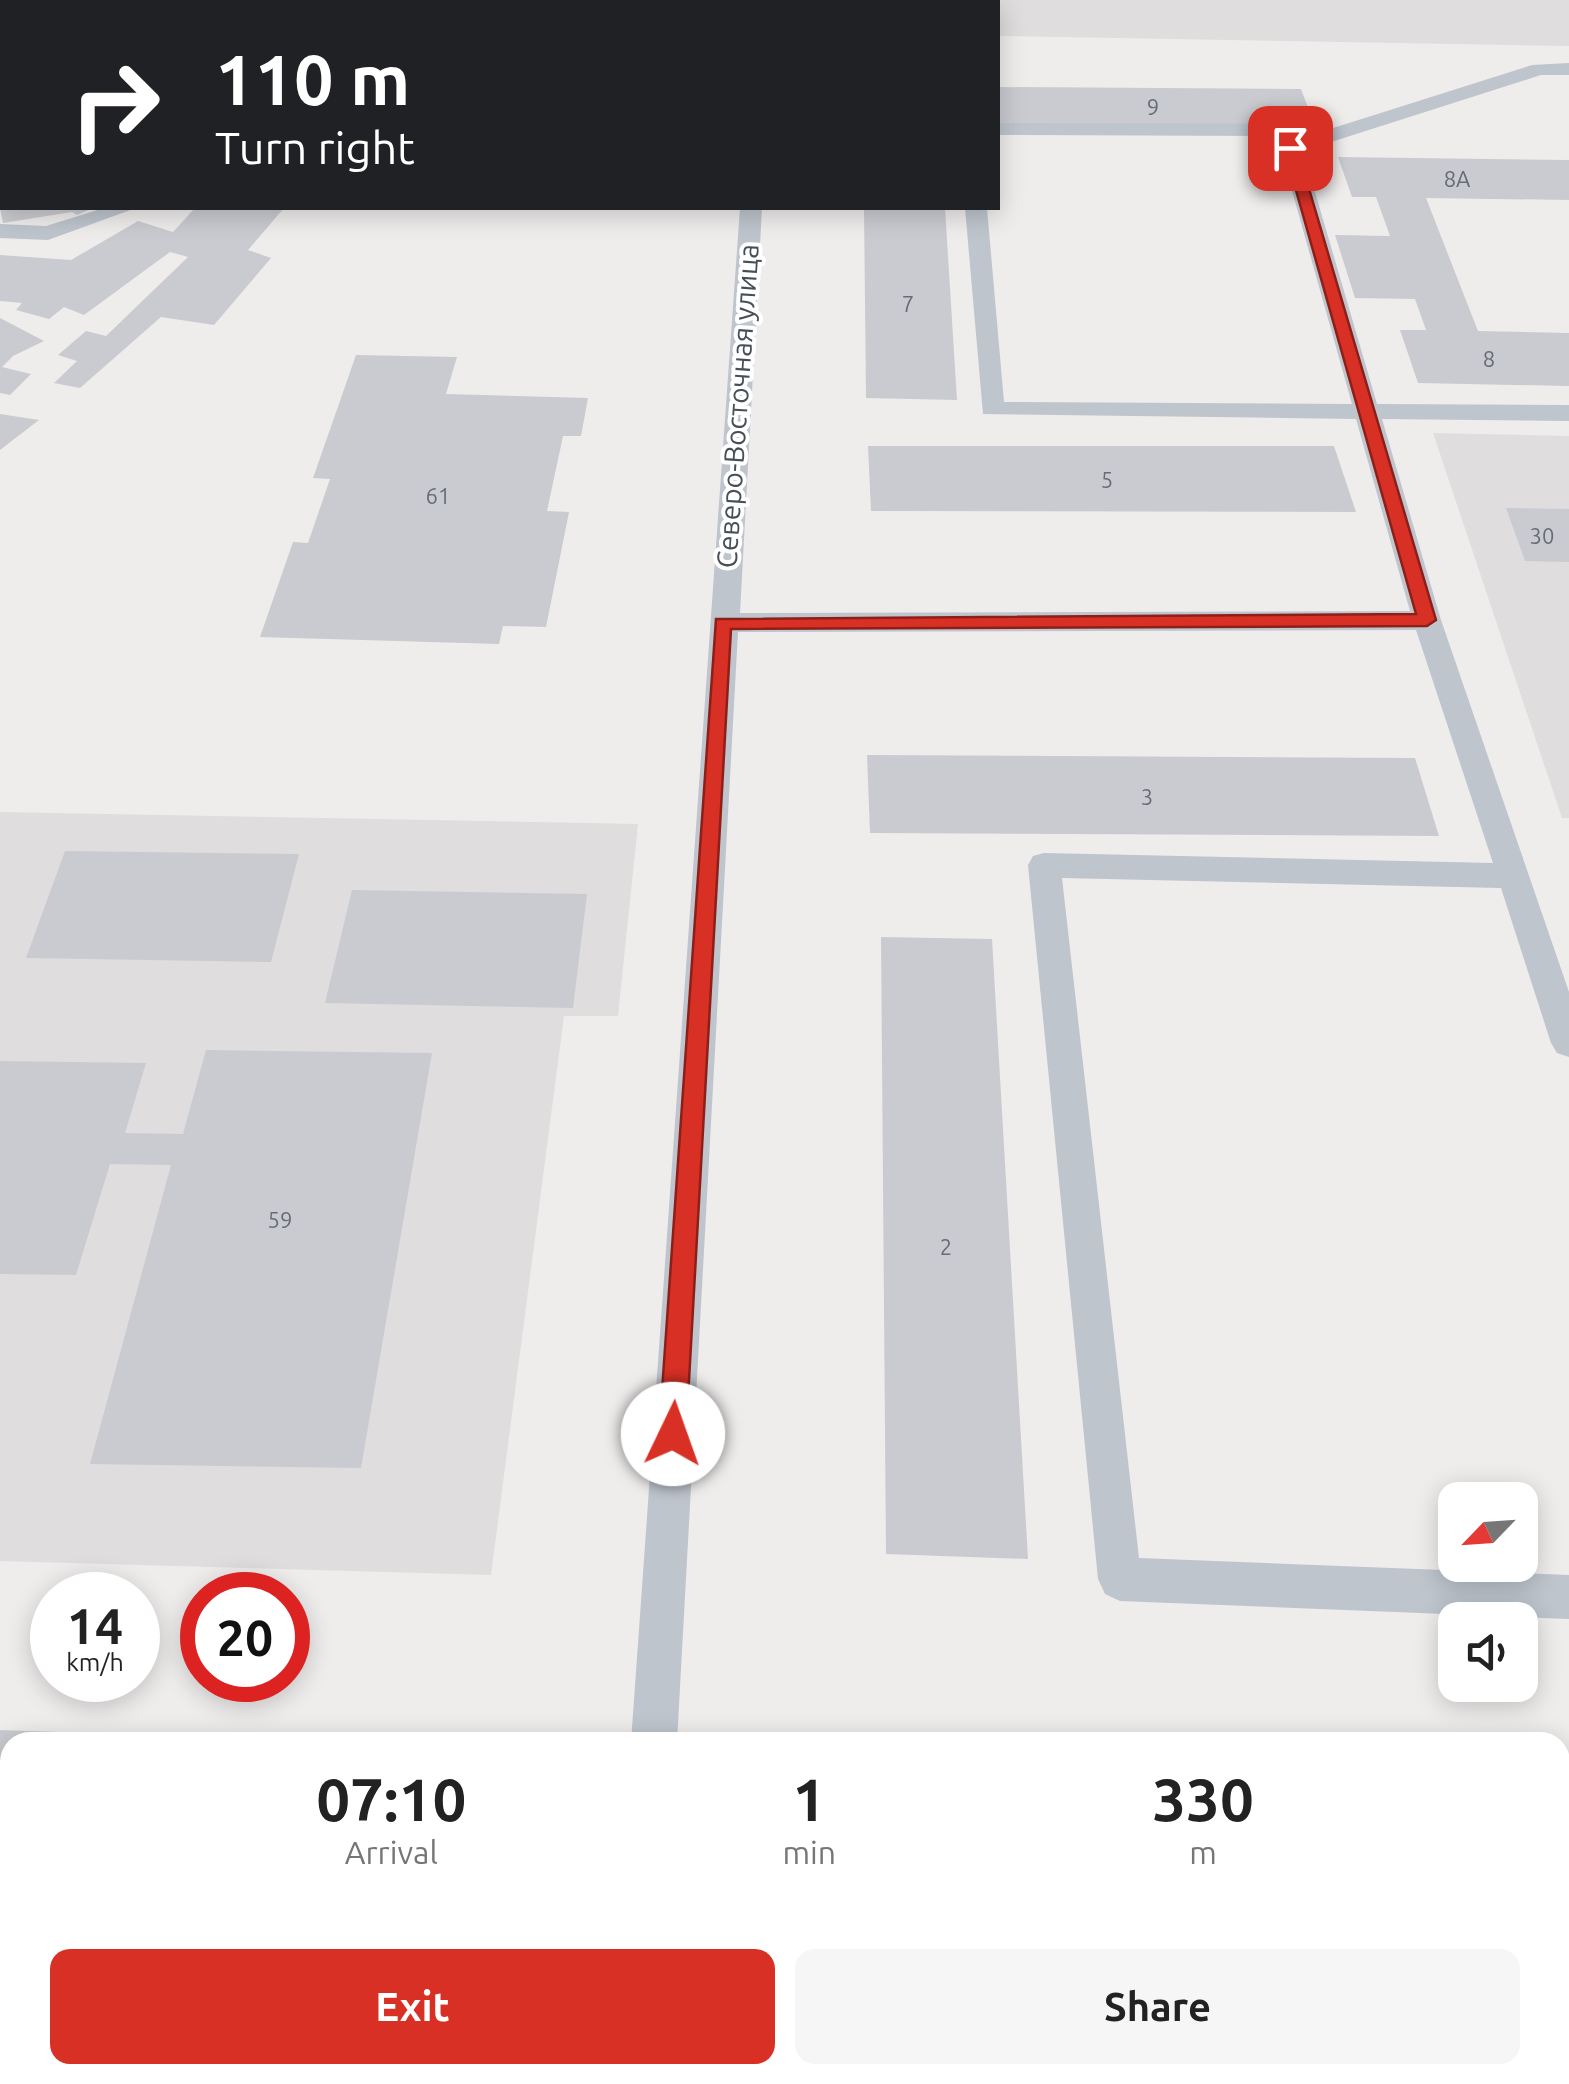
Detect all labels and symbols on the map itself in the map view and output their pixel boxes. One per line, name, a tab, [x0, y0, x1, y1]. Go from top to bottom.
house number: 9	[1147, 94, 1159, 119]
pin	[1248, 106, 1333, 191]
house number: 8А	[1444, 166, 1471, 191]
street label: Северо-Восточная улица	[710, 243, 764, 569]
house number: 7	[902, 291, 914, 316]
house number: 8	[1483, 346, 1495, 371]
house number: 5	[1101, 467, 1113, 492]
house number: 61	[426, 483, 450, 508]
house number: 30	[1530, 523, 1554, 548]
house number: 3	[1141, 784, 1153, 809]
house number: 59	[268, 1207, 292, 1232]
house number: 2	[940, 1234, 952, 1259]
position arrow	[621, 1382, 725, 1486]
north arrow	[1438, 1482, 1538, 1582]
speed limit sign: 20	[180, 1572, 310, 1702]

